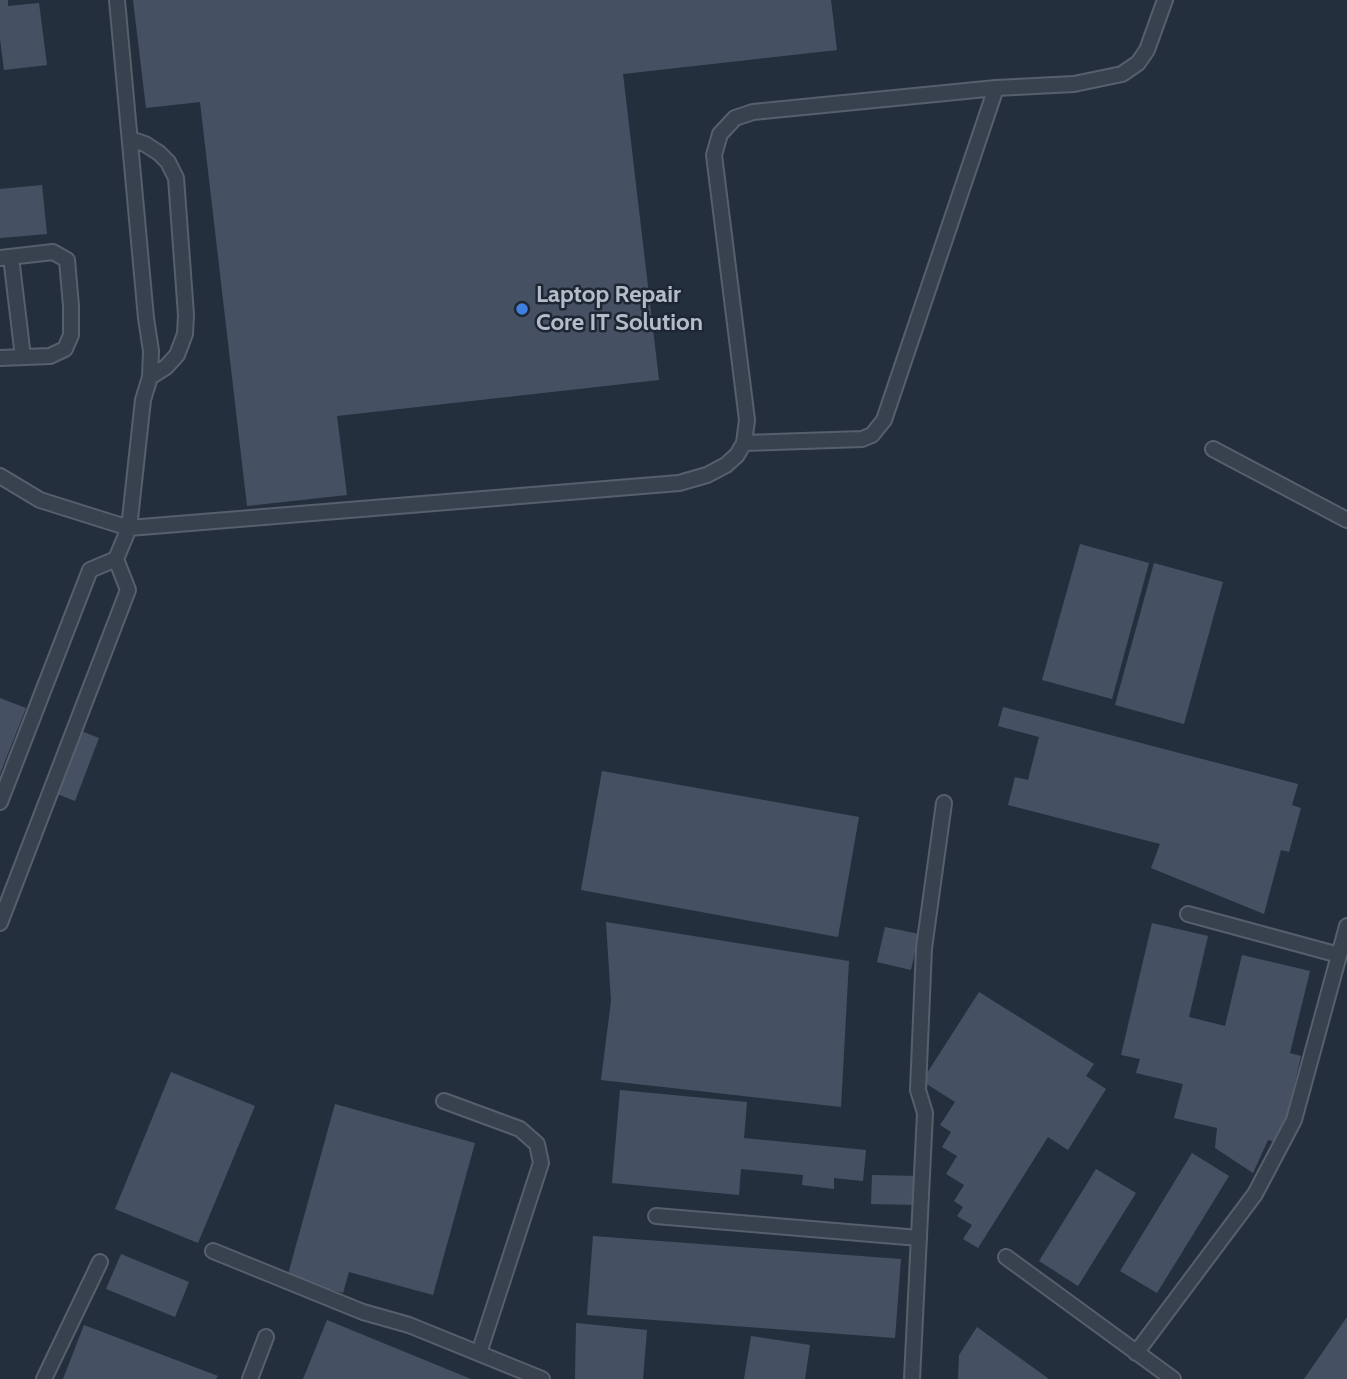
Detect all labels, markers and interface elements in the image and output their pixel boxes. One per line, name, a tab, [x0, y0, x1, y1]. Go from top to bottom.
place label: Laptop Repair Core IT Solution	[536, 281, 703, 337]
marker: Laptop Repair Core IT Solution	[514, 301, 530, 317]

